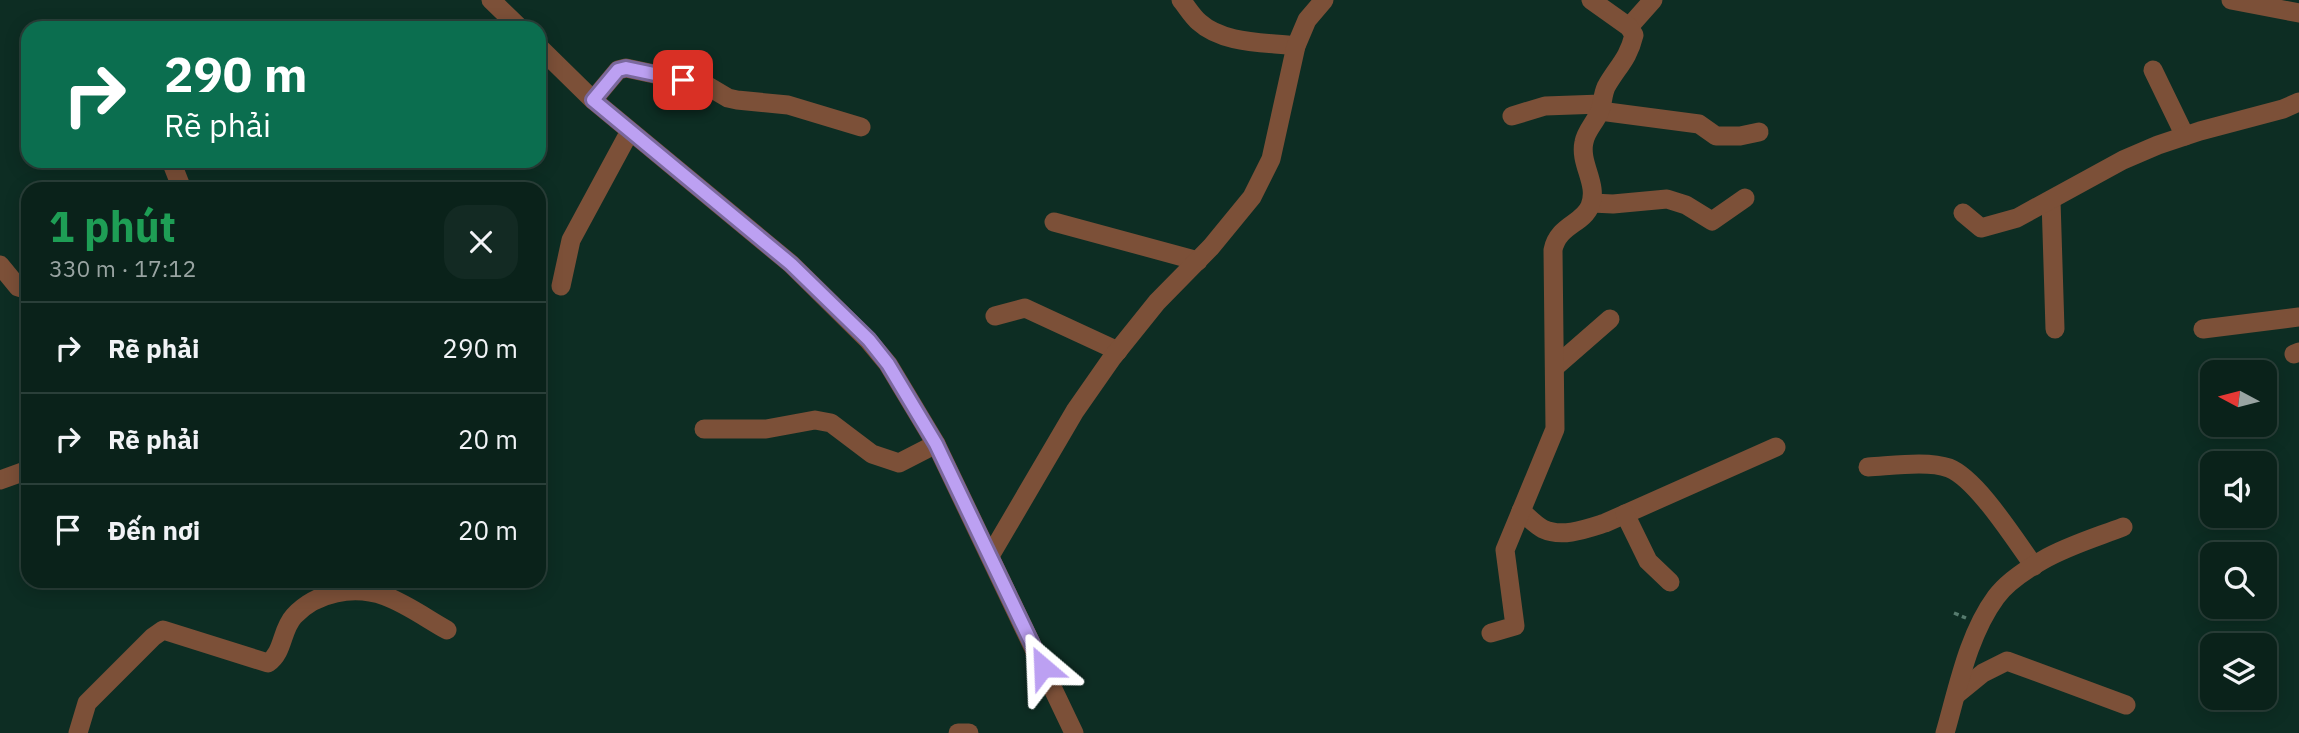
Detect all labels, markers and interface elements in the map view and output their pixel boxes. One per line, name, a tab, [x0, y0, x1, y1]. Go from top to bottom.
text: 290 m	[164, 42, 308, 105]
icon: right	[49, 49, 140, 140]
pin	[653, 50, 713, 110]
icon: arrive	[664, 61, 702, 99]
text: Rẽ phải	[164, 104, 271, 146]
text: 1 phút	[49, 199, 176, 254]
button: close	[444, 205, 518, 279]
text: 330 m · 17:12	[49, 253, 196, 283]
icon: right	[49, 329, 87, 367]
text: Rẽ phải	[108, 331, 199, 365]
text: 290 m	[442, 331, 518, 365]
north arrow	[2200, 360, 2277, 438]
map controls	[2200, 360, 2277, 710]
icon: right	[49, 420, 87, 458]
text: Rẽ phải	[108, 422, 199, 456]
text: 20 m	[458, 422, 518, 456]
button: sound	[2200, 451, 2277, 528]
icon: arrive	[49, 511, 87, 549]
text: Đến nơi	[108, 513, 200, 547]
text: 20 m	[458, 513, 518, 547]
button: search	[2200, 542, 2277, 619]
position arrow	[1006, 630, 1080, 704]
button: layers	[2200, 633, 2277, 710]

